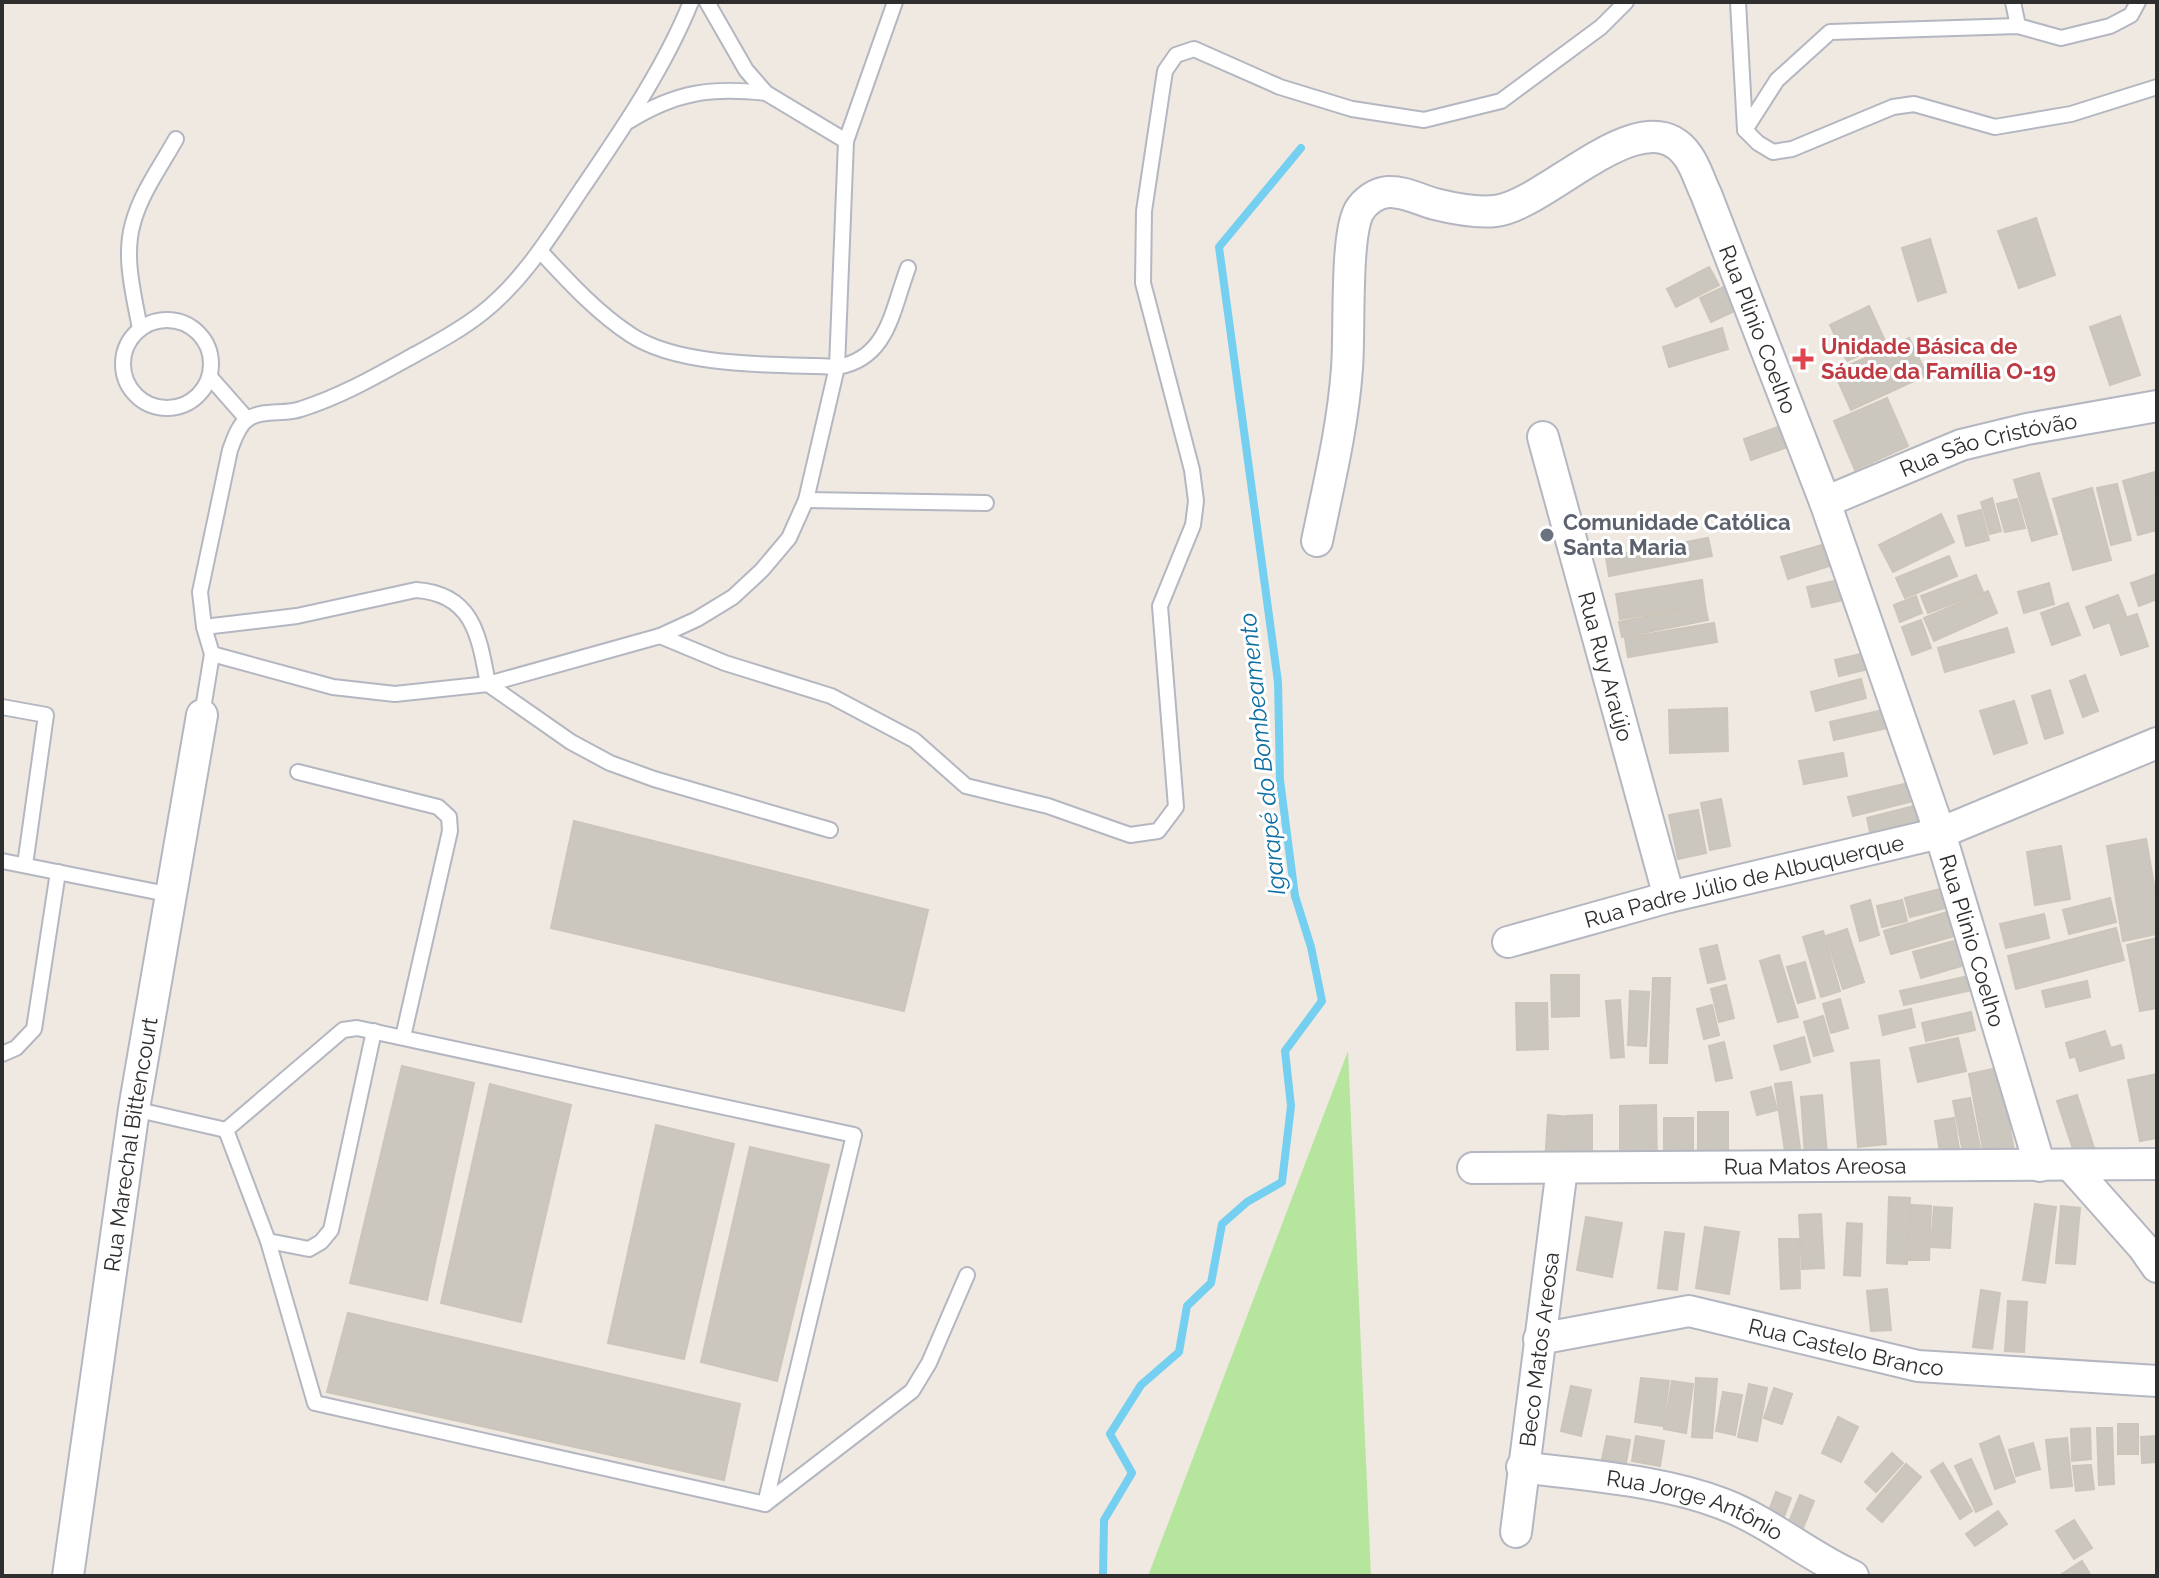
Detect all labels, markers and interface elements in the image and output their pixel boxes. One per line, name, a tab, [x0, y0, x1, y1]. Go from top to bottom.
street label: Rua Plinio Coelho	[1714, 241, 1803, 417]
place label: Unidade Básica de Sáude da Família O-19	[1821, 333, 2056, 384]
marker: Unidade Básica de Sáude da Família O-19	[1792, 348, 1814, 370]
street label: Rua São Cristóvão	[1896, 407, 2079, 482]
place label: Comunidade Católica Santa Maria	[1563, 509, 1791, 560]
marker: Comunidade Católica Santa Maria	[1538, 526, 1556, 544]
street label: Rua Ruy Araújo	[1573, 589, 1639, 744]
water label: Igarapé do Bombeamento	[1233, 611, 1291, 897]
street label: Rua Padre Júlio de Albuquerque	[1581, 829, 1907, 933]
street label: Rua Plinio Coelho	[1934, 851, 2010, 1030]
street label: Rua Marechal Bittencourt	[98, 1015, 163, 1273]
street label: Rua Matos Areosa	[1724, 1152, 1906, 1180]
street label: Beco Matos Areosa	[1514, 1251, 1564, 1448]
street label: Rua Castelo Branco	[1746, 1313, 1945, 1381]
street label: Rua Jorge Antônio	[1605, 1465, 1788, 1546]

